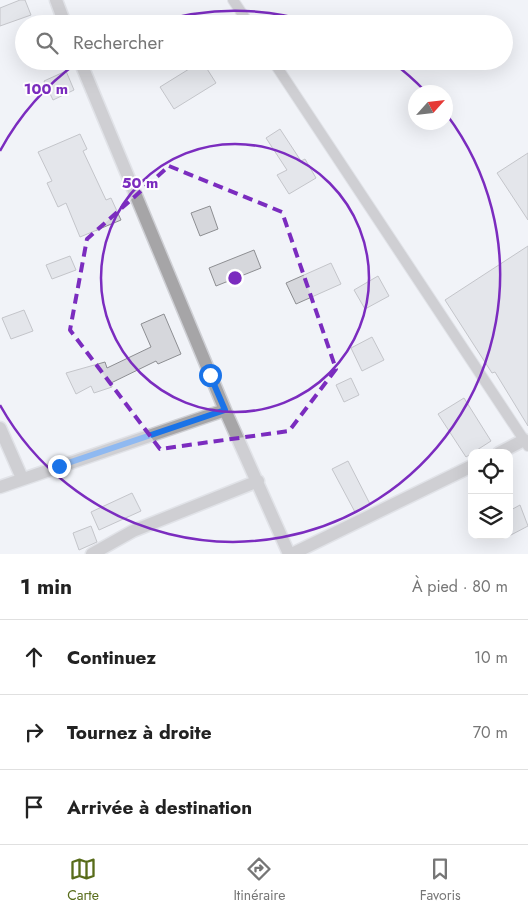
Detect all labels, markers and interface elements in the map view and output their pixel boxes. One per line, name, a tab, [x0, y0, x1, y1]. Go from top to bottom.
search box	[15, 15, 513, 70]
icon: search	[33, 29, 61, 57]
text: Rechercher	[73, 29, 164, 56]
text: 100 m	[24, 78, 68, 100]
north arrow	[408, 85, 453, 130]
text: 50 m	[122, 172, 158, 194]
centre of rings	[226, 269, 244, 287]
route start	[199, 364, 222, 387]
map controls	[468, 449, 513, 539]
button: locate	[468, 449, 513, 494]
route end	[48, 455, 71, 478]
button: layers	[468, 494, 513, 539]
text: 1 min	[20, 572, 72, 602]
text: À pied · 80 m	[412, 575, 508, 598]
icon: ahead	[20, 643, 48, 671]
text: Continuez	[67, 644, 156, 671]
text: 10 m	[474, 646, 508, 669]
icon: right	[20, 718, 48, 746]
text: Tournez à droite	[67, 719, 212, 746]
text: 70 m	[473, 721, 508, 744]
icon: arrive	[20, 793, 48, 821]
text: Arrivée à destination	[67, 794, 252, 821]
tab: Carte	[67, 855, 99, 905]
tab: Itinéraire	[233, 855, 285, 905]
tab: Favoris	[420, 855, 461, 905]

